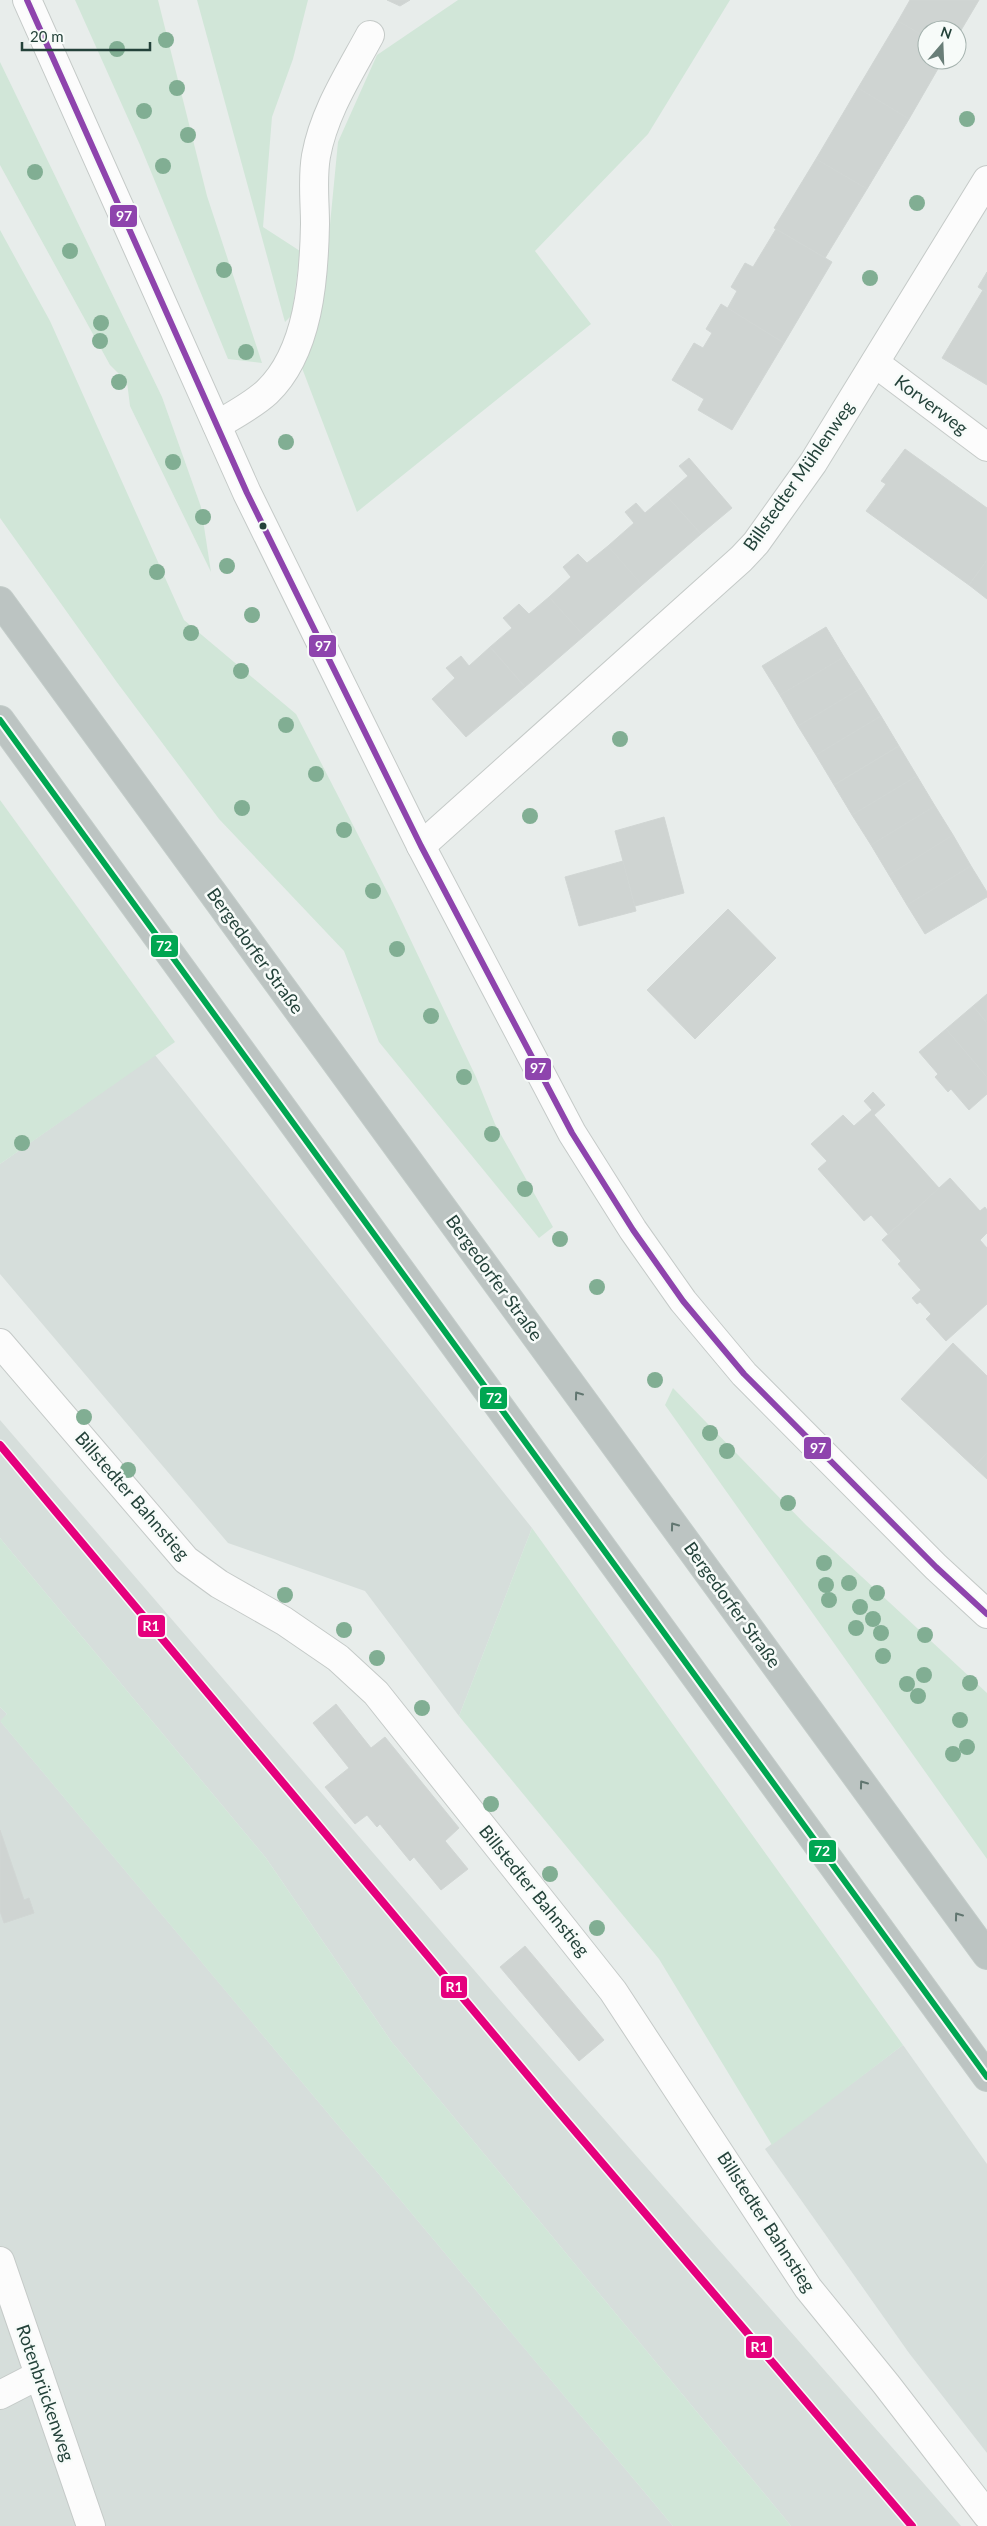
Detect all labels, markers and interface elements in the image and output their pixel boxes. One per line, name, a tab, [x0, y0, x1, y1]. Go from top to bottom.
scale bar	[22, 20, 150, 52]
north arrow	[917, 20, 967, 70]
text: N	[939, 22, 954, 42]
text: 20 m	[30, 27, 64, 45]
line badge: 97	[109, 204, 138, 228]
text: 97	[116, 207, 132, 224]
street label: Korverweg	[891, 370, 973, 439]
street label: Billstedter Mühlenweg	[738, 396, 858, 555]
unlabelled marker	[258, 521, 268, 531]
line badge: 97	[308, 634, 337, 658]
text: 97	[315, 637, 331, 654]
street label: Bergedorfer Straße	[203, 883, 309, 1018]
line badge: 72	[150, 934, 179, 958]
text: 72	[156, 937, 172, 954]
line badge: 97	[524, 1057, 552, 1081]
text: 97	[530, 1059, 546, 1076]
street label: Bergedorfer Straße	[442, 1210, 548, 1345]
line badge: 72	[479, 1386, 508, 1410]
text: 72	[486, 1389, 502, 1406]
one-way arrow	[575, 1391, 585, 1400]
street label: Billstedter Bahnstieg	[71, 1427, 195, 1564]
line badge: 97	[803, 1436, 832, 1460]
text: 97	[810, 1439, 826, 1456]
one-way arrow	[671, 1522, 680, 1532]
street label: Bergedorfer Straße	[680, 1537, 786, 1672]
line badge: R1	[137, 1614, 166, 1638]
text: R1	[142, 1617, 160, 1634]
one-way arrow	[859, 1781, 869, 1790]
street label: Billstedter Bahnstieg	[475, 1820, 595, 1961]
line badge: 72	[808, 1839, 837, 1863]
text: 72	[814, 1842, 830, 1859]
one-way arrow	[955, 1912, 964, 1922]
line badge: R1	[440, 1975, 468, 1999]
text: R1	[445, 1978, 463, 1995]
street label: Billstedter Bahnstieg	[713, 2147, 820, 2296]
street label: Rotenbrückenweg	[12, 2322, 80, 2464]
line badge: R1	[745, 2335, 773, 2359]
text: R1	[750, 2338, 768, 2355]

